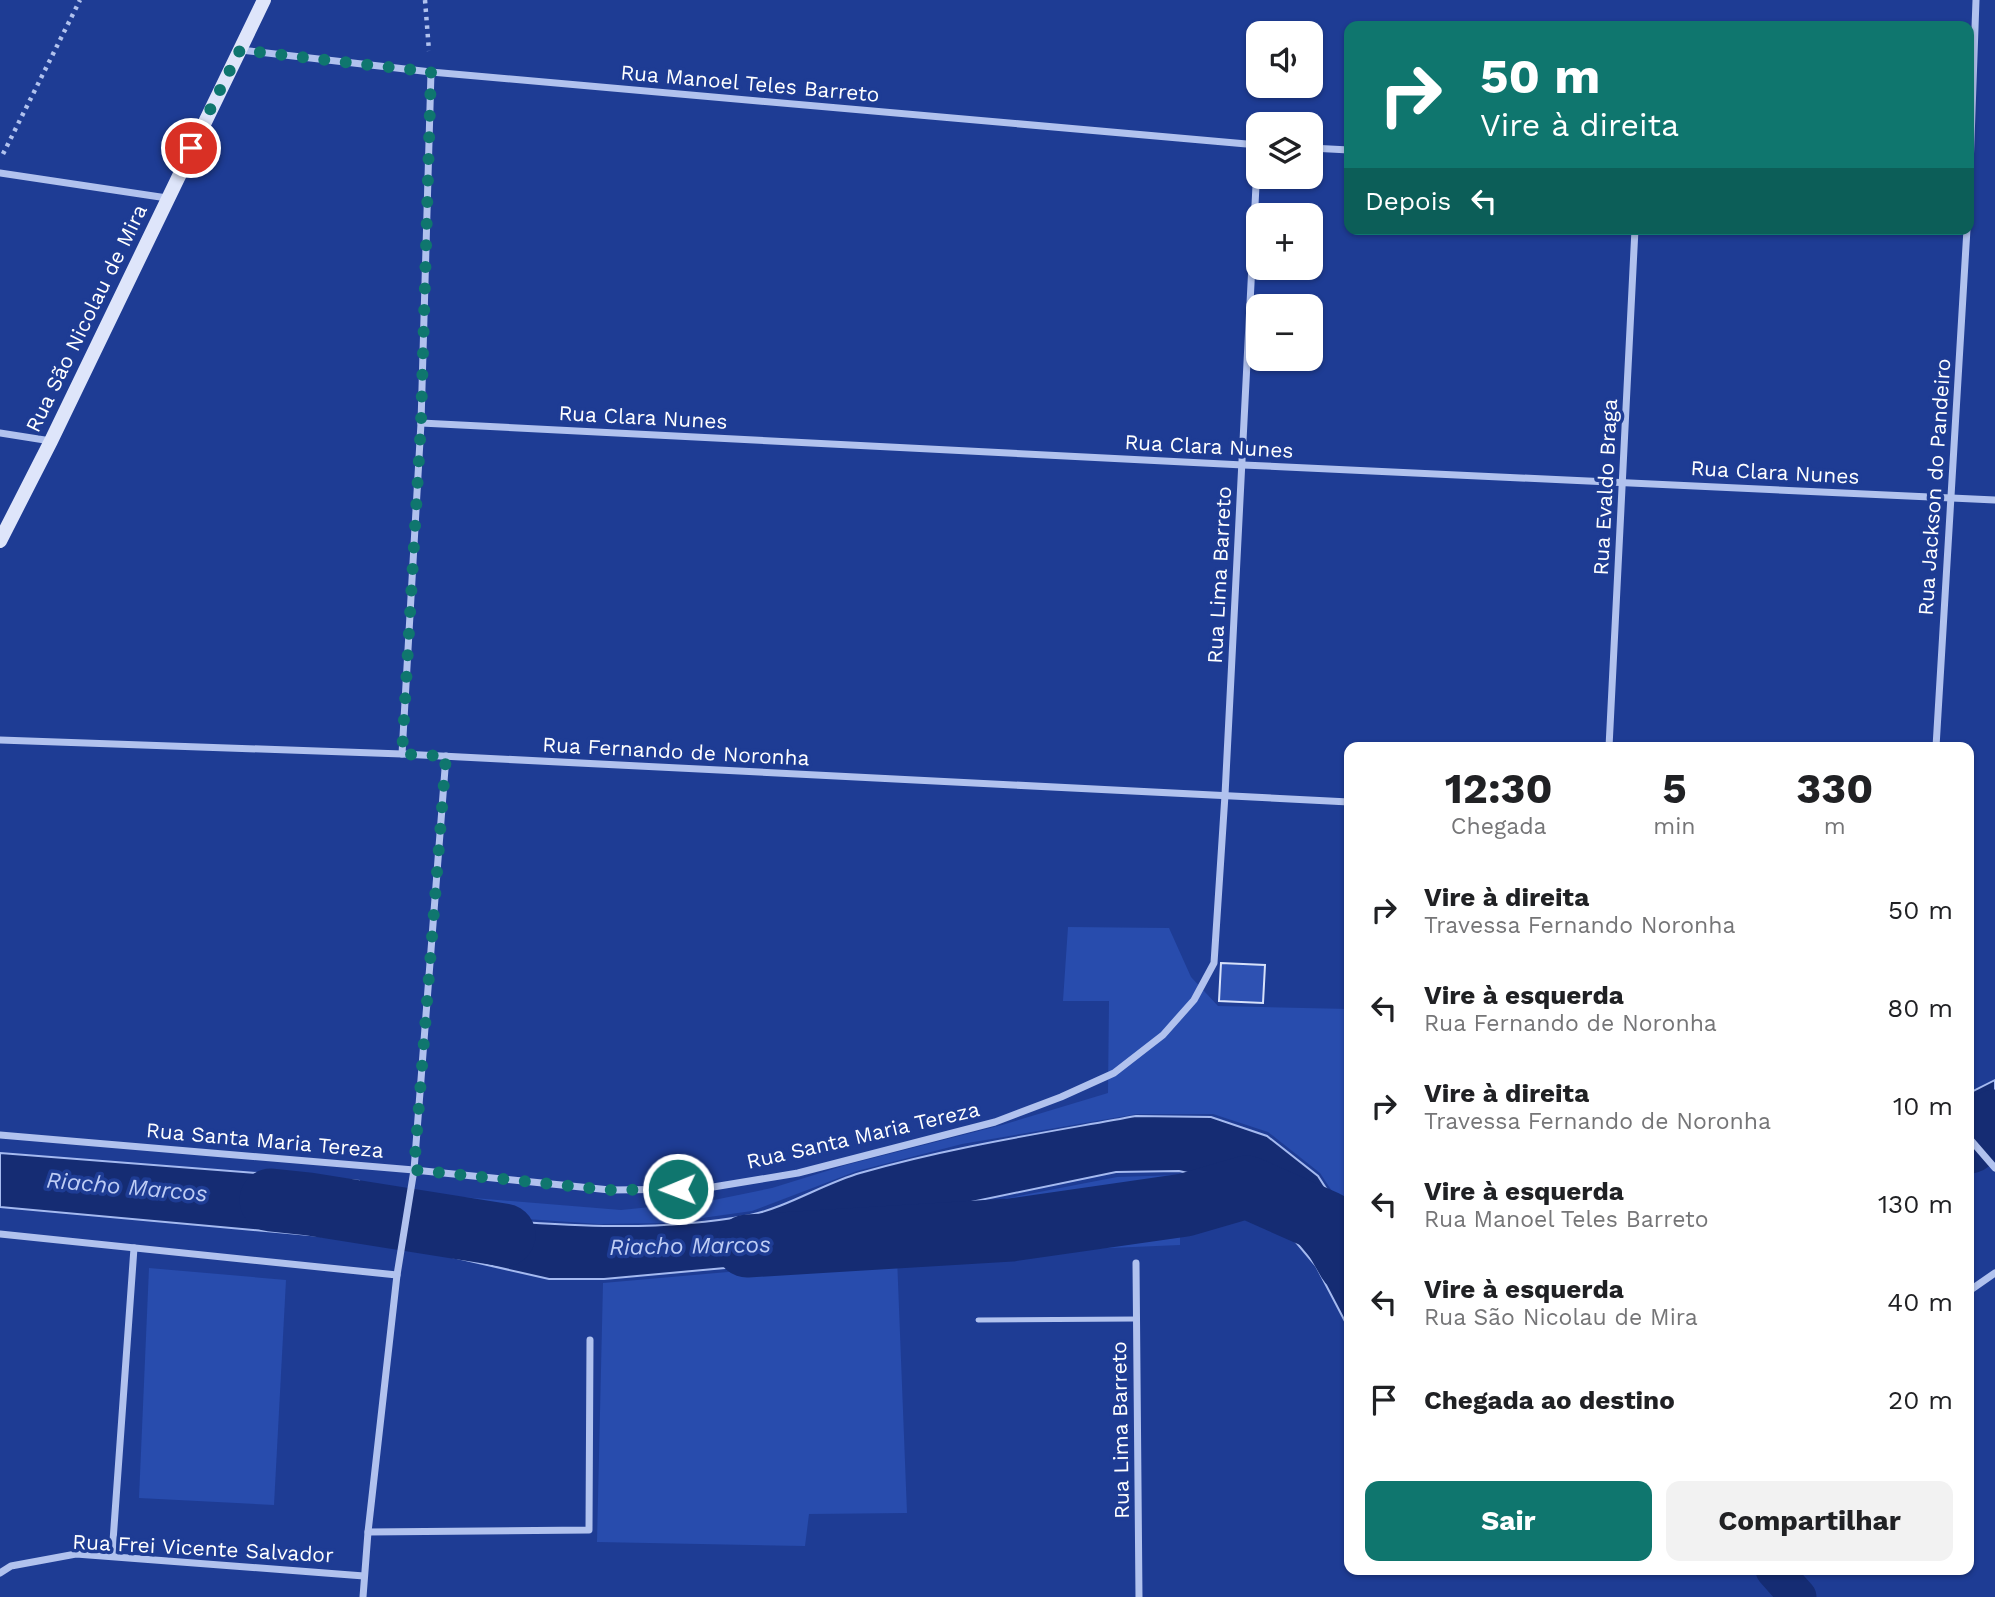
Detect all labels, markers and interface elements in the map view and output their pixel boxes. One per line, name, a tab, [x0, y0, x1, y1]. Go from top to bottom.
map controls	[1246, 21, 1323, 371]
button: sound	[1246, 21, 1323, 98]
text: 50 m	[1480, 47, 1600, 105]
icon: right	[1365, 49, 1456, 140]
street label: Rua Manoel Teles Barreto	[619, 59, 881, 107]
text: Vire à direita	[1480, 106, 1679, 144]
button: layers	[1246, 112, 1323, 189]
pin	[161, 118, 221, 178]
icon: arrive	[172, 129, 210, 167]
icon: left	[1465, 182, 1503, 220]
text: Depois	[1365, 186, 1451, 216]
street label: Rua São Nicolau de Mira	[20, 200, 152, 436]
button: +	[1246, 203, 1323, 280]
button: −	[1246, 294, 1323, 371]
street label: Rua Jackson do Pandeiro	[1913, 358, 1955, 616]
street label: Rua Evaldo Braga	[1588, 398, 1622, 576]
street label: Rua Clara Nunes	[558, 400, 728, 434]
street label: Rua Clara Nunes	[1124, 429, 1294, 463]
street label: Rua Clara Nunes	[1690, 455, 1860, 489]
street label: Rua Lima Barreto	[1202, 486, 1236, 664]
street label: Rua Fernando de Noronha	[542, 732, 810, 770]
text: 12:30	[1445, 764, 1553, 813]
text: 5	[1662, 764, 1687, 813]
text: 330	[1796, 764, 1873, 813]
text: Chegada	[1451, 813, 1547, 840]
text: min	[1653, 813, 1696, 840]
text: m	[1824, 813, 1846, 840]
text: Vire à direita	[1424, 882, 1589, 912]
icon: right	[1365, 891, 1403, 929]
text: 50 m	[1888, 895, 1953, 925]
text: Travessa Fernando Noronha	[1424, 912, 1736, 939]
text: Vire à esquerda	[1424, 980, 1624, 1010]
icon: left	[1365, 989, 1403, 1027]
text: 80 m	[1887, 993, 1953, 1023]
text: Rua Fernando de Noronha	[1424, 1010, 1717, 1037]
text: Vire à direita	[1424, 1078, 1589, 1108]
icon: right	[1365, 1087, 1403, 1125]
text: 10 m	[1893, 1091, 1953, 1121]
street label: Rua Santa Maria Tereza	[744, 1096, 982, 1174]
text: Travessa Fernando de Noronha	[1424, 1108, 1771, 1135]
street label: Rua Santa Maria Tereza	[145, 1117, 385, 1163]
position arrow	[641, 1152, 715, 1226]
water label: Riacho Marcos	[45, 1167, 209, 1208]
text: Vire à esquerda	[1424, 1176, 1624, 1206]
icon: left	[1365, 1185, 1403, 1223]
text: 130 m	[1878, 1189, 1953, 1219]
text: Rua Manoel Teles Barreto	[1424, 1206, 1709, 1233]
water label: Riacho Marcos	[609, 1231, 771, 1261]
text: Vire à esquerda	[1424, 1274, 1624, 1304]
icon: left	[1365, 1283, 1403, 1321]
text: 40 m	[1887, 1287, 1953, 1317]
text: Rua São Nicolau de Mira	[1424, 1304, 1698, 1331]
street label: Rua Lima Barreto	[1106, 1341, 1134, 1519]
icon: arrive	[1365, 1381, 1403, 1419]
text: Chegada ao destino	[1424, 1385, 1675, 1415]
text: 20 m	[1888, 1385, 1953, 1415]
button: Sair	[1365, 1481, 1652, 1561]
button: Compartilhar	[1666, 1481, 1953, 1561]
street label: Rua Frei Vicente Salvador	[72, 1529, 335, 1567]

